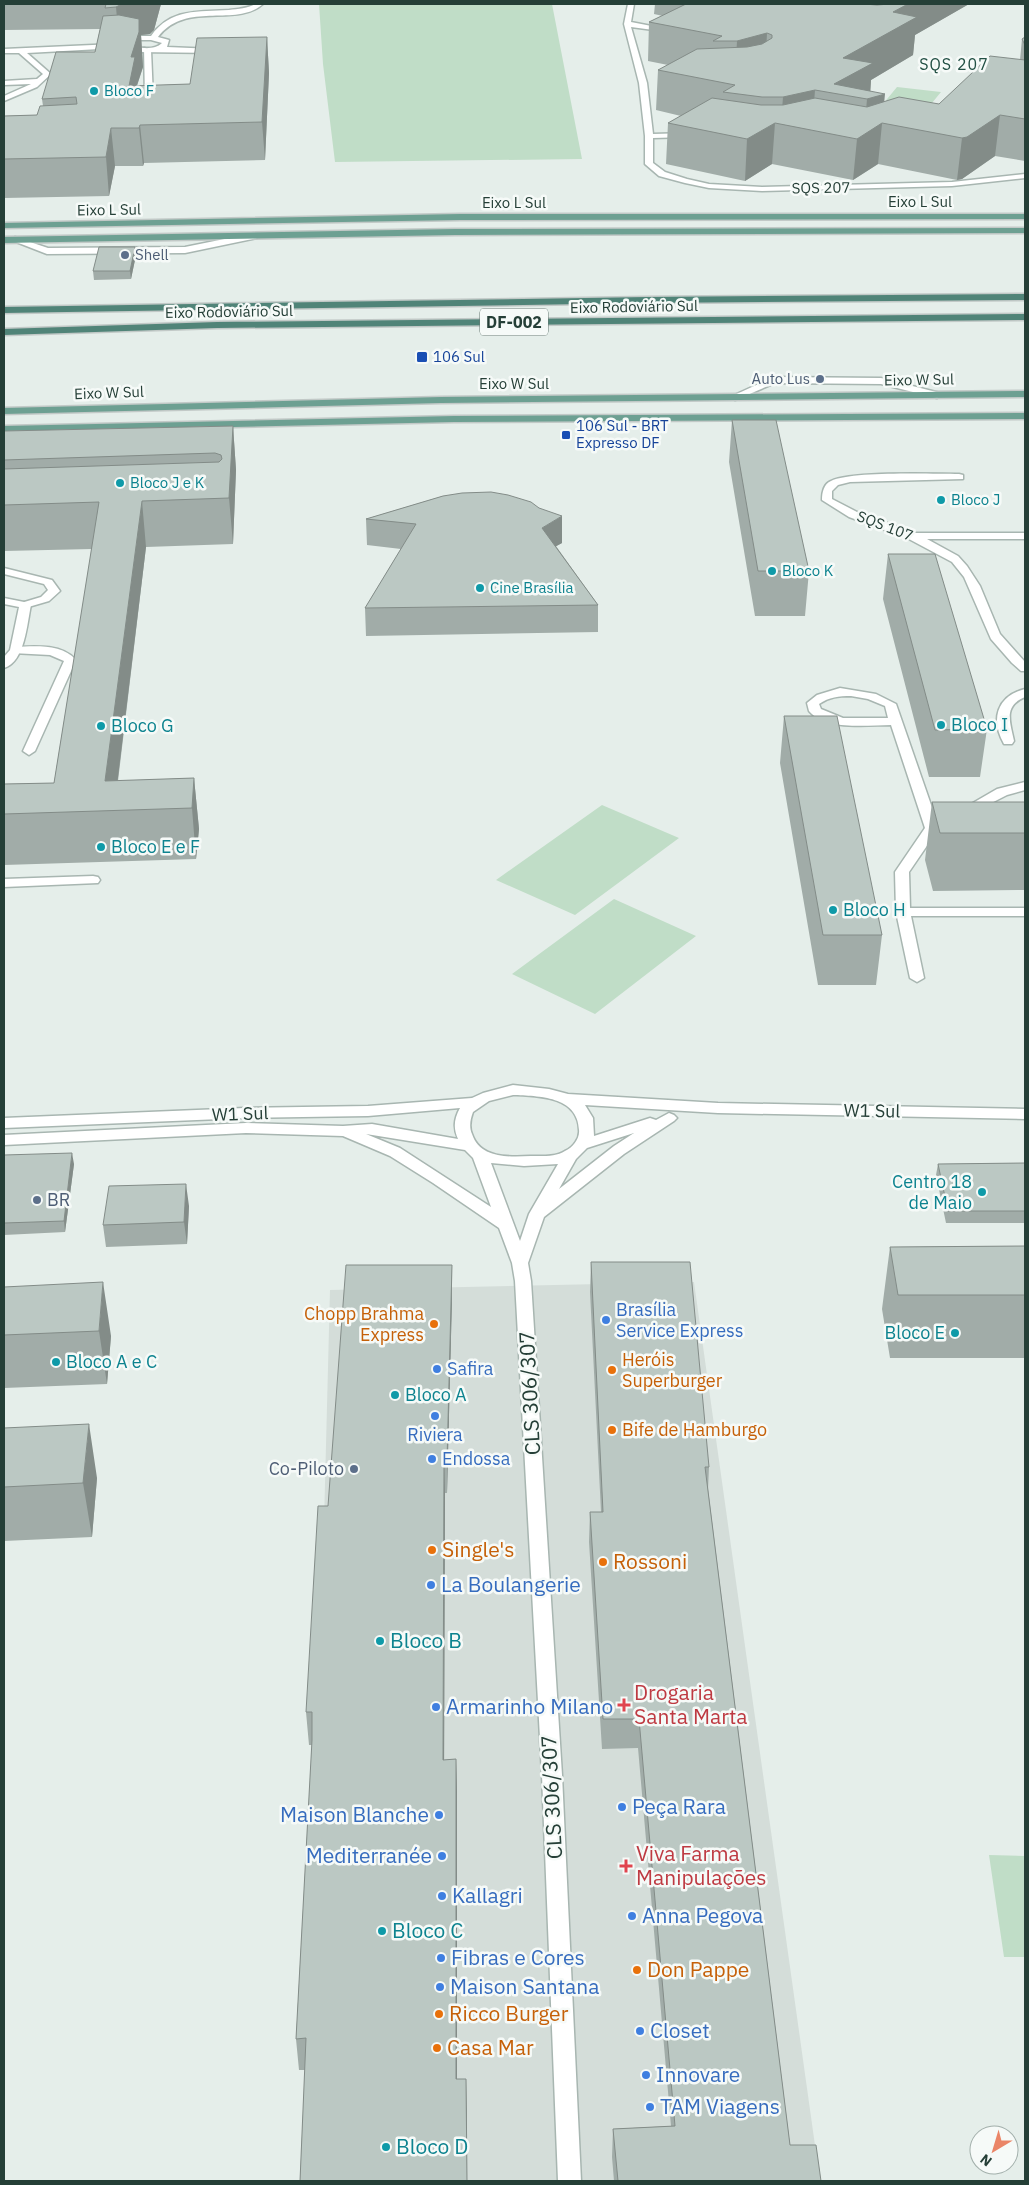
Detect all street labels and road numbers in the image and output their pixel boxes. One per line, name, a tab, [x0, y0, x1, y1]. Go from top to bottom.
street label: SQS 207	[792, 177, 850, 198]
street label: Eixo L Sul	[888, 192, 952, 211]
street label: Eixo L Sul	[482, 193, 546, 212]
street label: Eixo L Sul	[77, 199, 141, 220]
street label: Eixo Rodoviário Sul	[570, 296, 698, 317]
street label: Eixo Rodoviário Sul	[165, 301, 293, 322]
road number: DF-002	[480, 308, 548, 336]
street label: Eixo W Sul	[884, 369, 954, 390]
street label: Eixo W Sul	[479, 374, 549, 393]
street label: Eixo W Sul	[74, 382, 144, 403]
street label: SQS 107	[854, 506, 916, 545]
street label: W1 Sul	[843, 1099, 901, 1122]
street label: W1 Sul	[211, 1101, 269, 1126]
street label: CLS 306/307	[512, 1330, 546, 1456]
street label: CLS 306/307	[534, 1734, 568, 1860]

